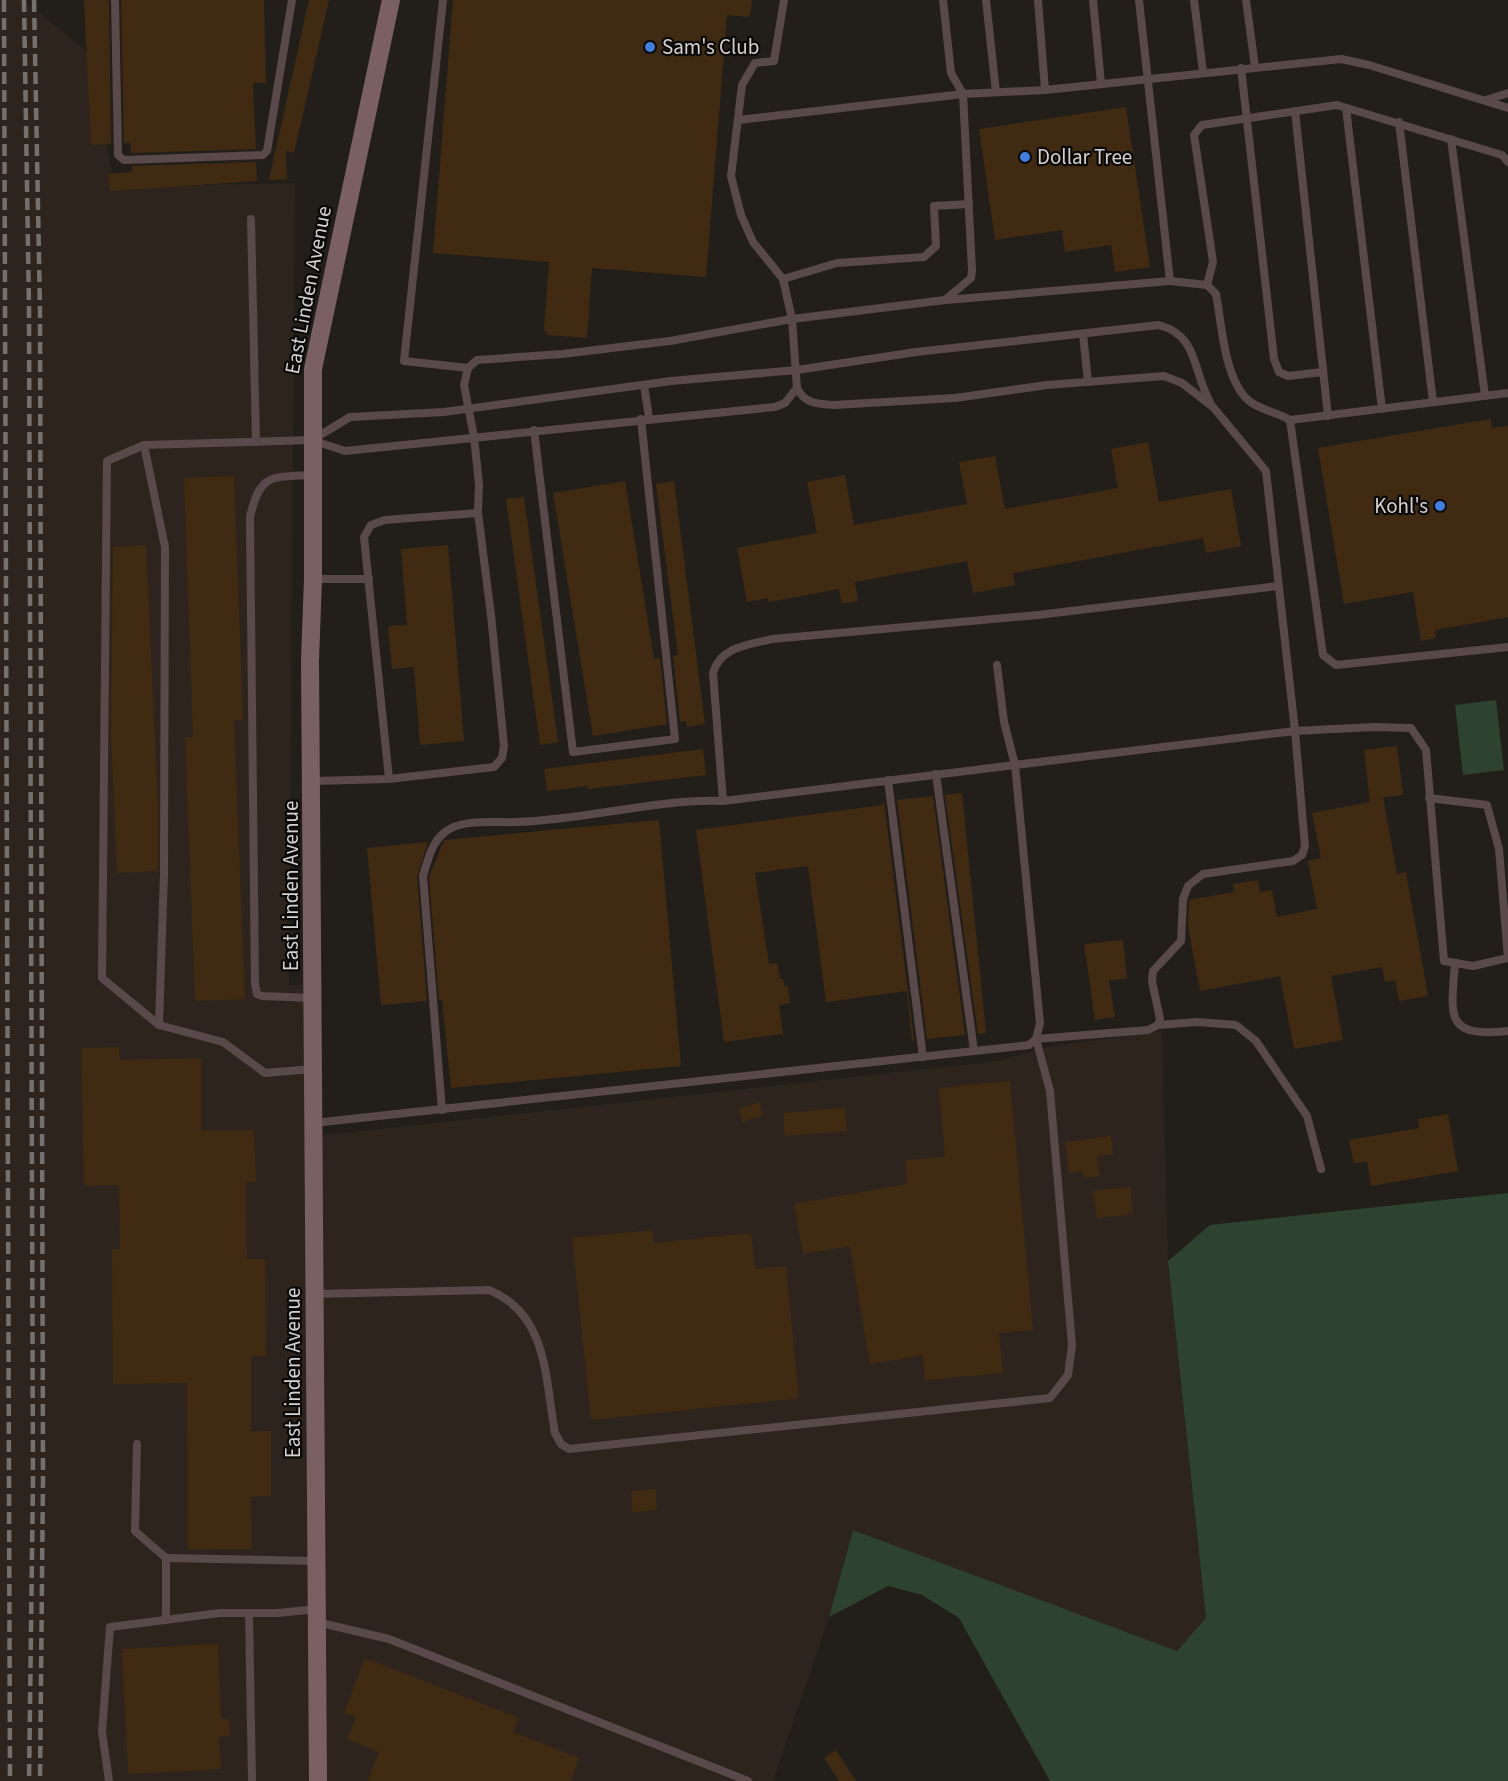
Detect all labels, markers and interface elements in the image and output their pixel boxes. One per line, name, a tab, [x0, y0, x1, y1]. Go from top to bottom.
place label: Sam's Club	[662, 32, 759, 62]
marker: Sam's Club	[643, 40, 657, 54]
place label: Dollar Tree	[1037, 142, 1132, 172]
marker: Dollar Tree	[1018, 150, 1032, 164]
street label: East Linden Avenue	[277, 203, 339, 377]
place label: Kohl's	[1374, 491, 1428, 521]
marker: Kohl's	[1433, 499, 1447, 513]
street label: East Linden Avenue	[276, 801, 306, 971]
street label: East Linden Avenue	[278, 1288, 308, 1458]

